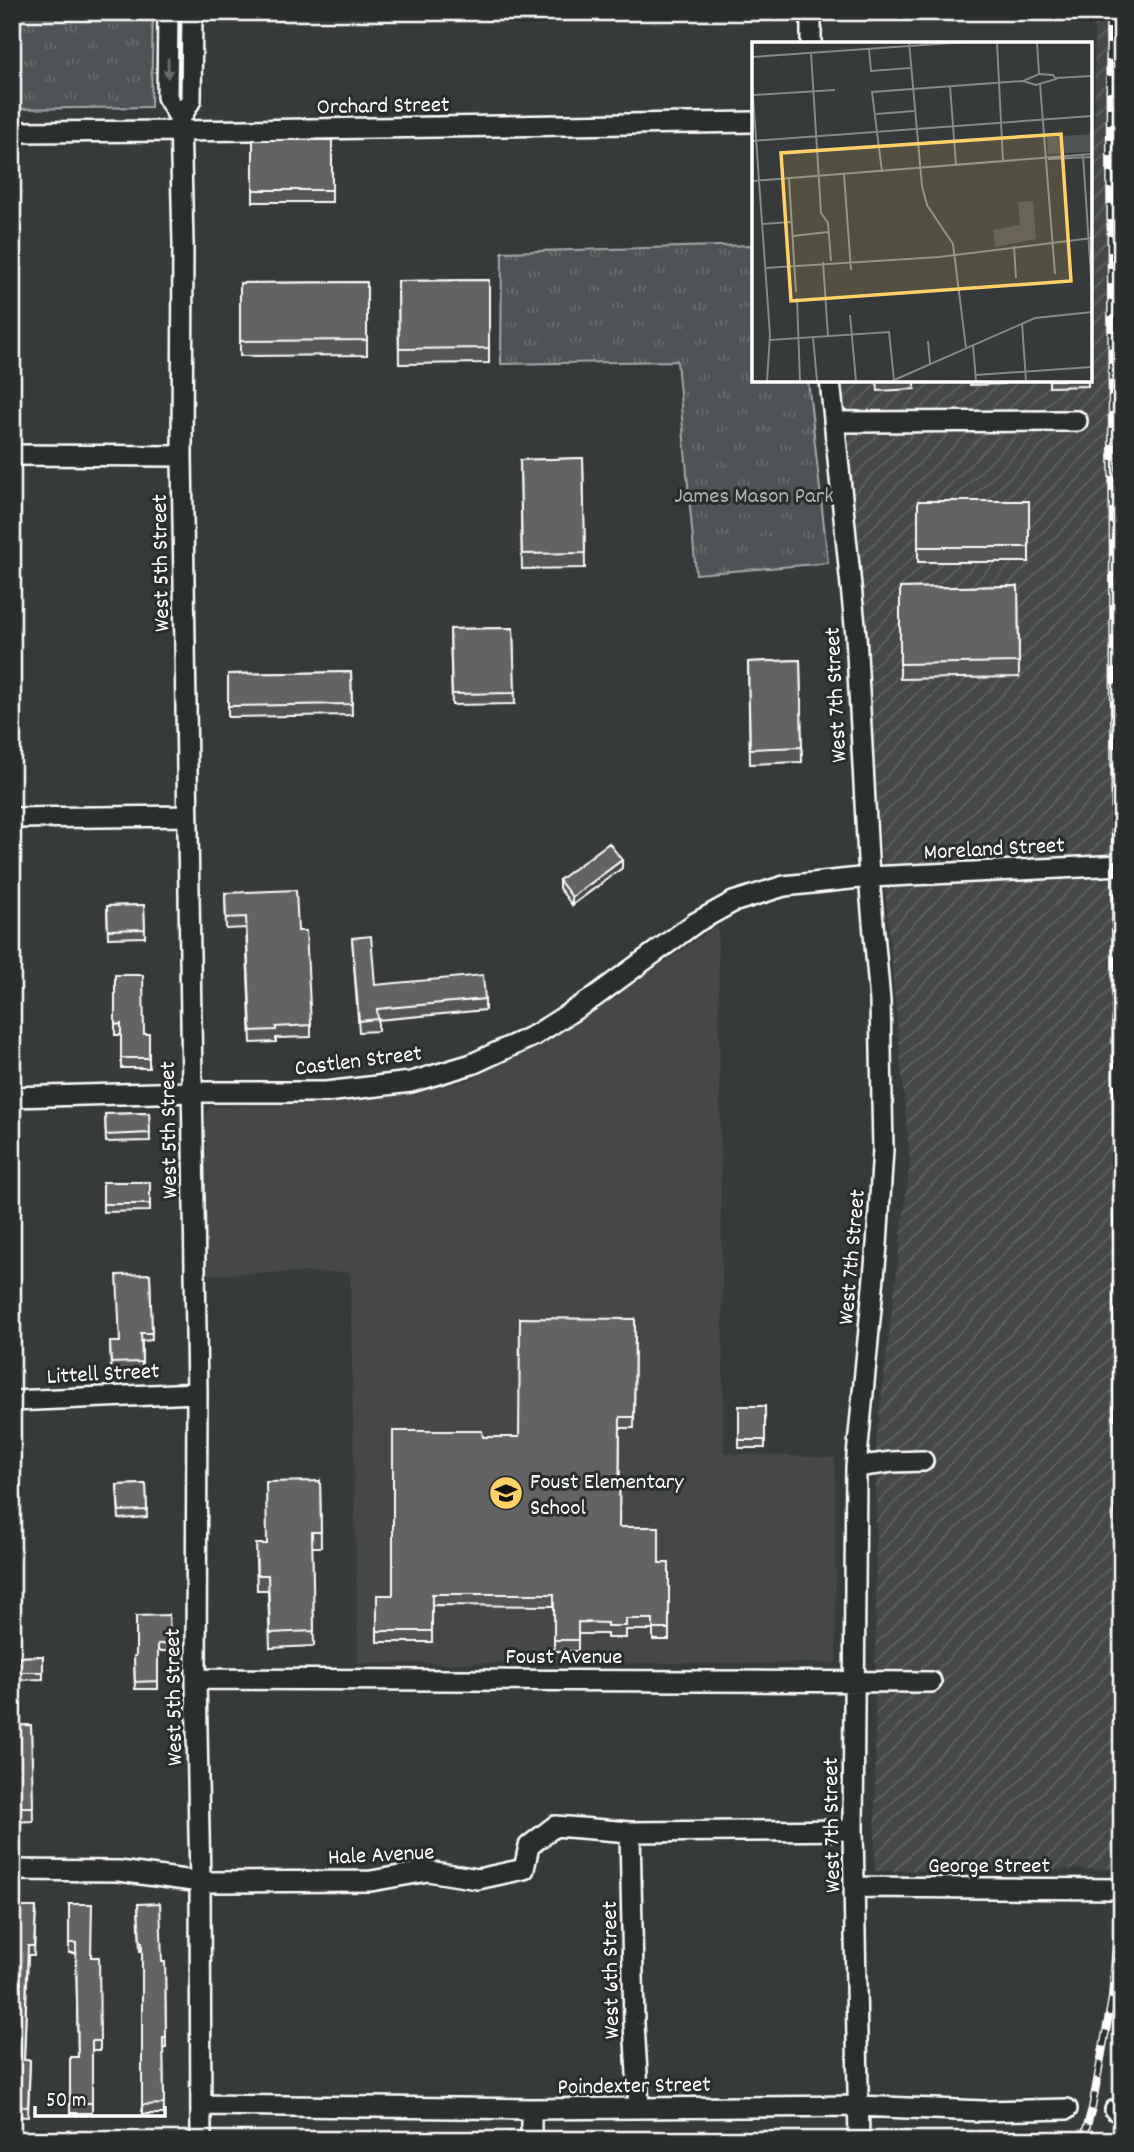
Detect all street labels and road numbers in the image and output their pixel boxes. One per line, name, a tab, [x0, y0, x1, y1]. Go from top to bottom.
street label: Orchard Street	[316, 90, 450, 125]
street label: West 5th Street	[145, 494, 180, 632]
street label: West 7th Street	[817, 626, 858, 763]
street label: Moreland Street	[923, 830, 1066, 871]
street label: Castlen Street	[293, 1038, 424, 1087]
street label: West 5th Street	[153, 1061, 188, 1199]
street label: West 7th Street	[831, 1188, 876, 1326]
street label: Littell Street	[46, 1356, 160, 1395]
street label: West 5th Street	[158, 1628, 193, 1766]
street label: Foust Avenue	[506, 1642, 622, 1675]
street label: West 7th Street	[816, 1757, 851, 1893]
street label: Hale Avenue	[327, 1837, 435, 1876]
street label: George Street	[928, 1851, 1050, 1884]
street label: West 6th Street	[595, 1901, 630, 2039]
street label: Poindexter Street	[557, 2070, 711, 2105]

